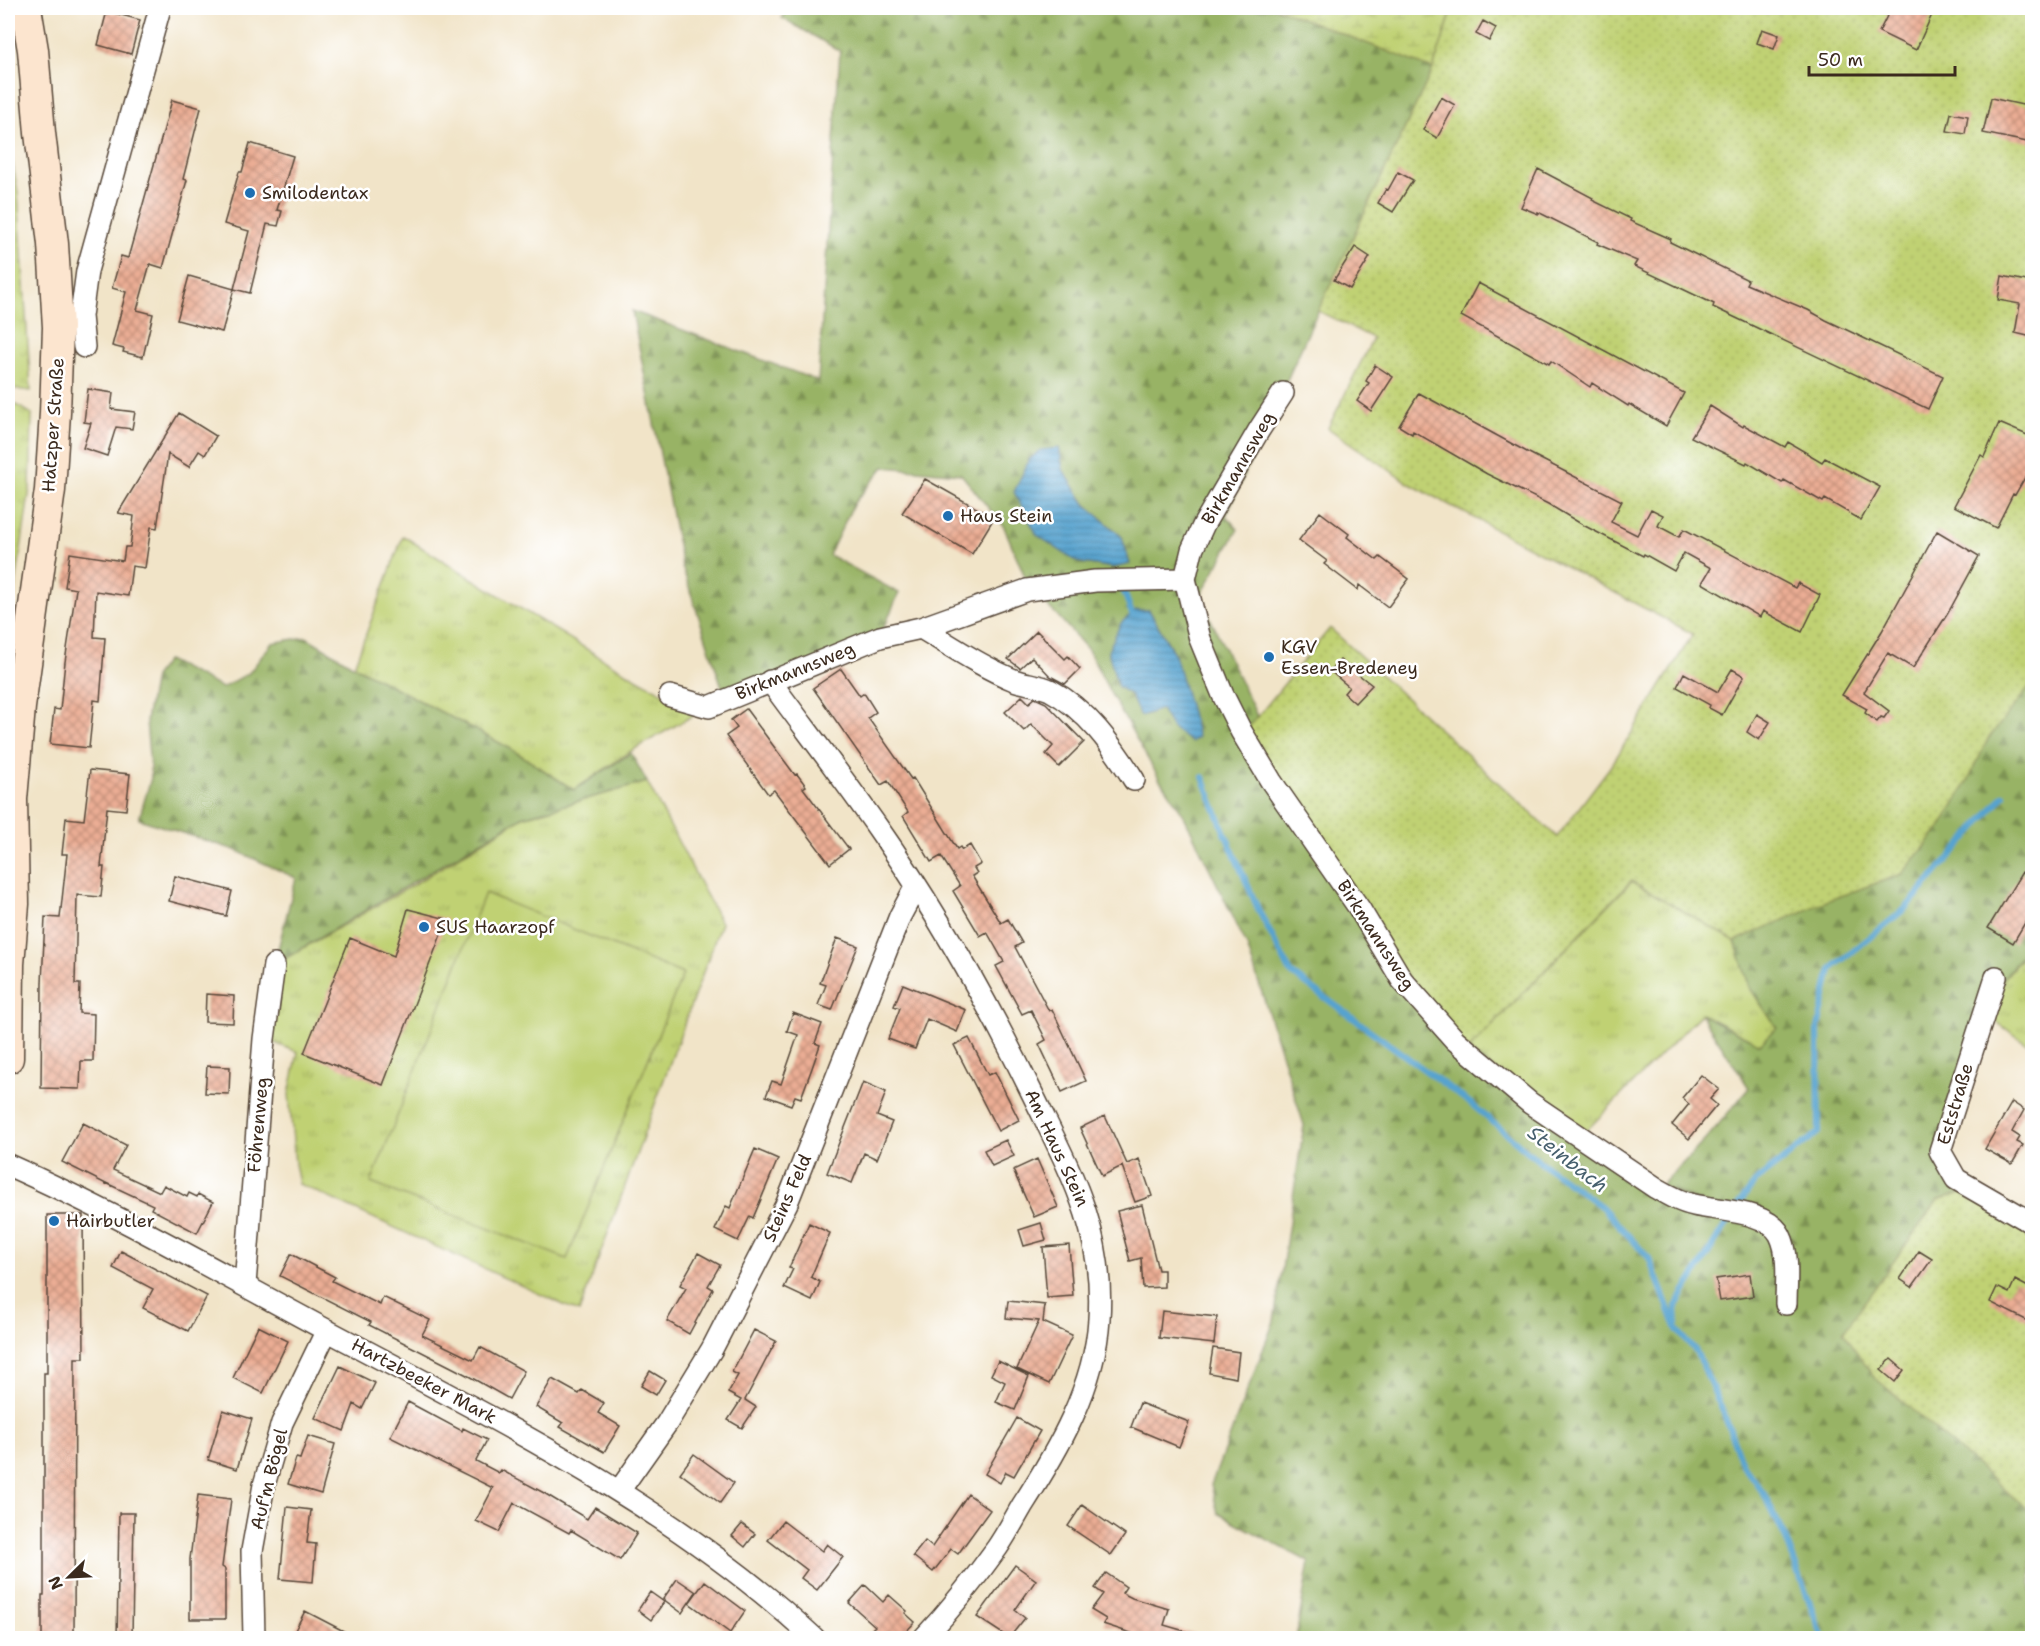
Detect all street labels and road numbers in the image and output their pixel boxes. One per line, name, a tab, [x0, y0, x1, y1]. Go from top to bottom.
street label: Hatzper Straße	[36, 357, 70, 493]
street label: Birkmannsweg	[1196, 407, 1280, 529]
street label: Birkmannsweg	[732, 636, 858, 706]
street label: Birkmannsweg	[1331, 875, 1421, 995]
street label: Eststraße	[1931, 1060, 1979, 1148]
street label: Föhrenweg	[242, 1076, 274, 1174]
street label: Am Haus Stein	[1019, 1085, 1095, 1211]
street label: Steins Feld	[757, 1150, 817, 1246]
street label: Hartzbeeker Mark	[347, 1333, 501, 1429]
street label: Auf'm Bögel	[245, 1425, 293, 1532]

